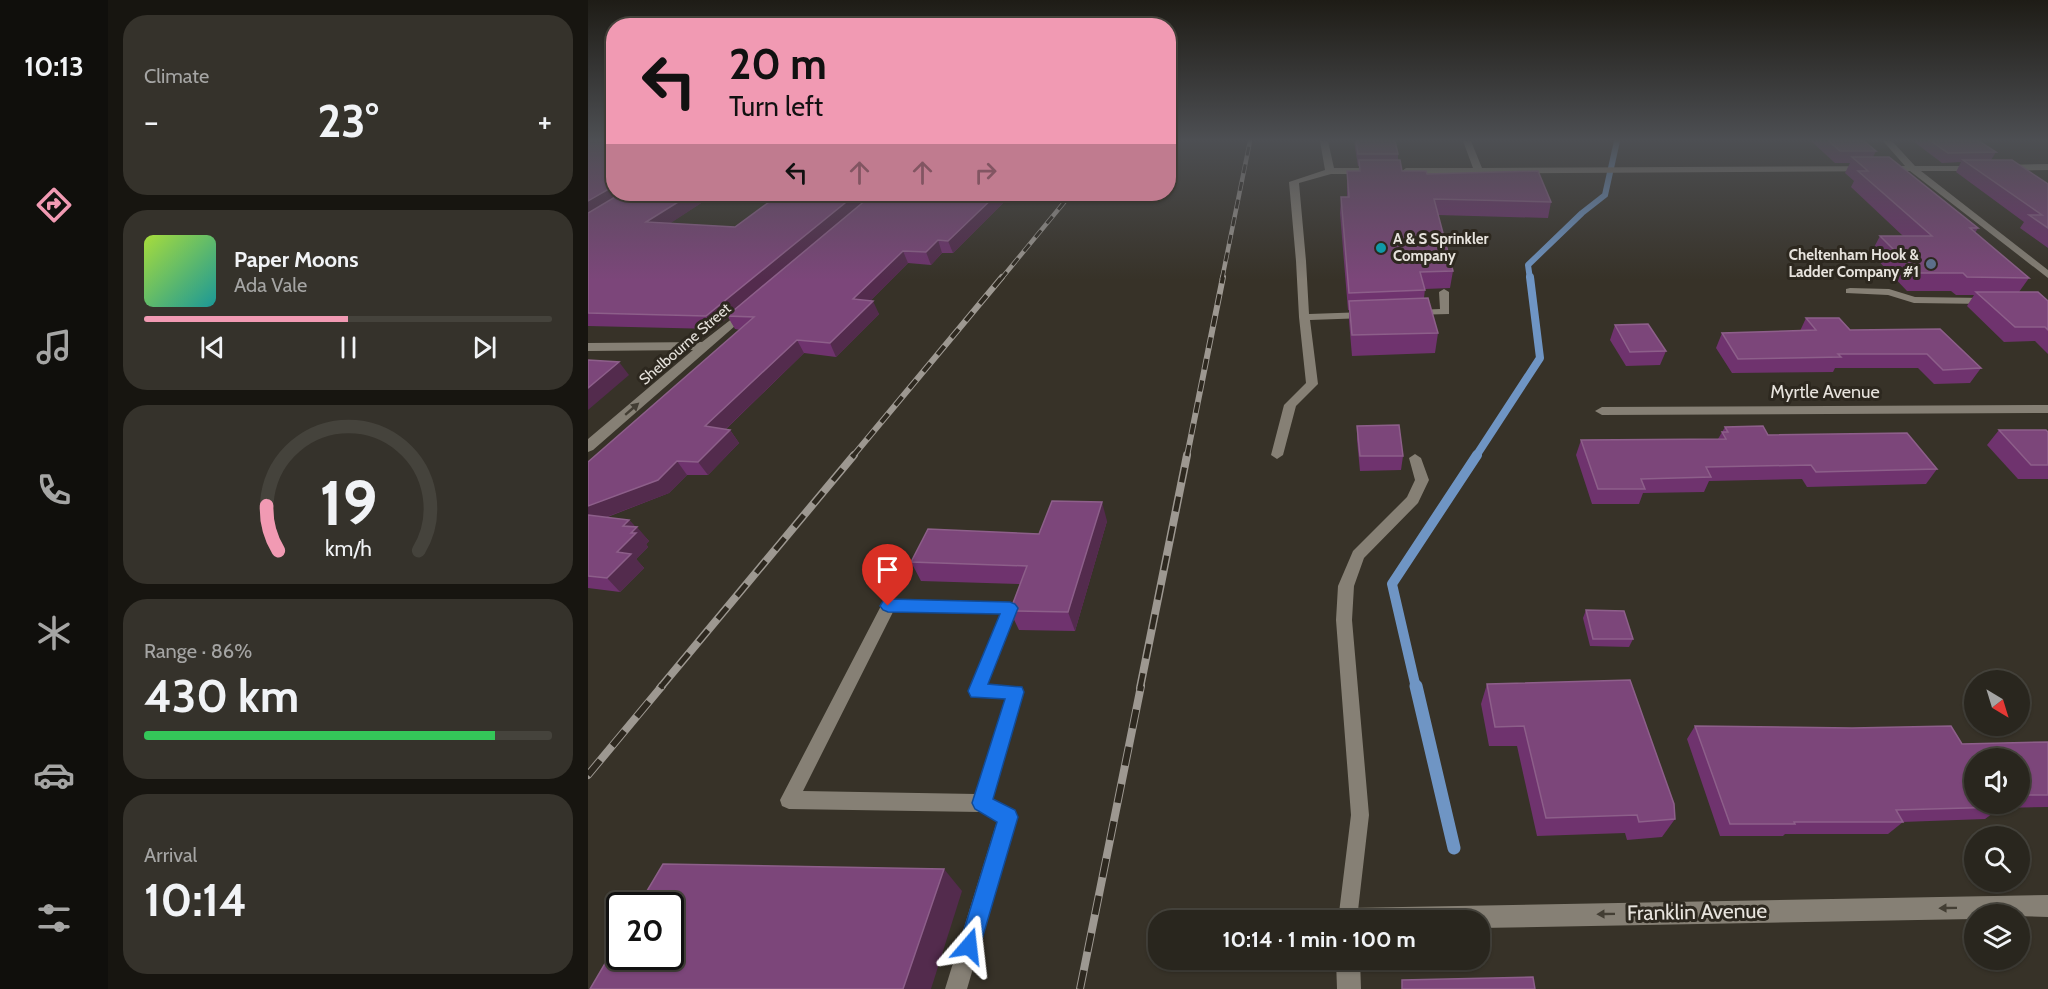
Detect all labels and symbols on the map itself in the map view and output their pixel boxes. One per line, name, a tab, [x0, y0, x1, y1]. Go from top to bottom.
place label: A & S Sprinkler Company	[1393, 230, 1488, 265]
marker: A & S Sprinkler Company	[1374, 241, 1388, 255]
place label: Cheltenham Hook & Ladder Company #1	[1789, 246, 1920, 281]
marker: Cheltenham Hook & Ladder Company #1	[1924, 257, 1938, 271]
street label: Shelbourne Street	[636, 299, 734, 389]
street label: Myrtle Avenue	[1770, 381, 1880, 403]
one-way arrow	[624, 402, 640, 415]
pin	[862, 544, 913, 606]
north arrow	[1964, 670, 2030, 736]
speed limit sign: 20	[606, 892, 684, 970]
street label: Franklin Avenue	[1627, 898, 1768, 925]
one-way arrow	[1938, 903, 1957, 913]
one-way arrow	[1596, 909, 1615, 919]
position arrow	[937, 914, 1001, 978]

